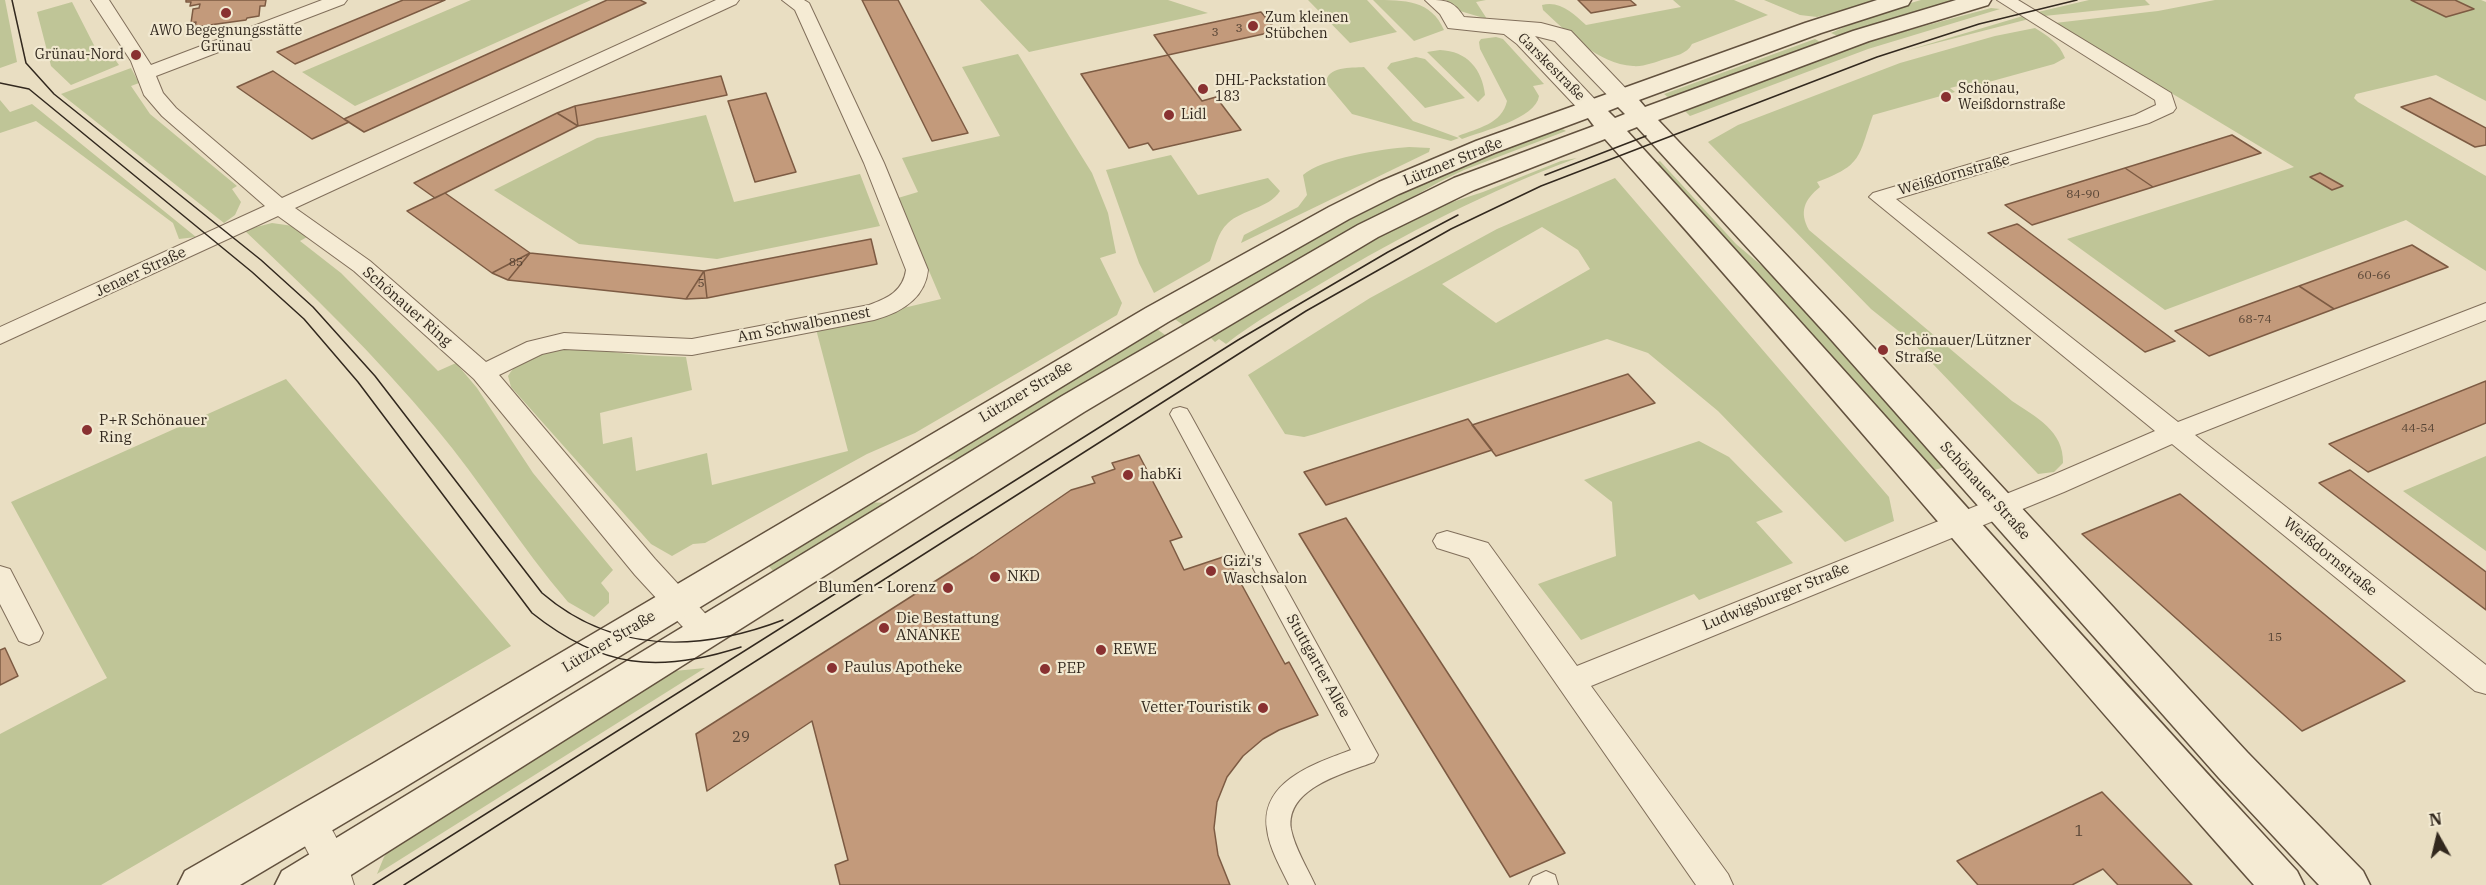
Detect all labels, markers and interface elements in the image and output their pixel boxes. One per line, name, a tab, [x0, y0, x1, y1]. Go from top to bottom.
marker: AWO Begegnungsstätte Grünau	[219, 6, 233, 20]
place label: Zum kleinen Stübchen	[1265, 10, 1349, 42]
marker: Zum kleinen Stübchen	[1246, 19, 1260, 33]
house number: 3	[1235, 22, 1243, 36]
place label: AWO Begegnungsstätte Grünau	[150, 23, 302, 56]
house number: 3	[1211, 26, 1219, 40]
street label: Garskestraße	[1514, 30, 1588, 104]
place label: Grünau-Nord	[35, 47, 124, 63]
marker: Grünau-Nord	[129, 48, 143, 62]
place label: DHL-Packstation 183	[1215, 73, 1326, 106]
place label: Schönau, Weißdornstraße	[1958, 81, 2065, 114]
marker: DHL-Packstation 183	[1196, 82, 1210, 96]
marker: Schönau, Weißdornstraße	[1939, 90, 1953, 104]
place label: Lidl	[1181, 107, 1206, 123]
marker: Lidl	[1162, 108, 1176, 122]
street label: Lützner Straße	[1401, 134, 1505, 190]
street label: Weißdornstraße	[1896, 150, 2012, 200]
house number: 84-90	[2066, 188, 2100, 202]
street label: Jenaer Straße	[93, 243, 189, 301]
house number: 85	[509, 256, 523, 270]
street label: Schönauer Ring	[359, 263, 455, 351]
house number: 60-66	[2357, 269, 2391, 283]
house number: 5	[697, 277, 705, 291]
street label: Am Schwalbennest	[736, 303, 872, 347]
house number: 68-74	[2238, 313, 2272, 327]
place label: Schönauer/Lützner Straße	[1895, 332, 2031, 367]
marker: Schönauer/Lützner Straße	[1876, 343, 1890, 357]
street label: Lützner Straße	[976, 357, 1076, 427]
place label: P+R Schönauer Ring	[99, 412, 207, 447]
house number: 44-54	[2401, 422, 2435, 436]
marker: P+R Schönauer Ring	[80, 423, 94, 437]
street label: Schönauer Straße	[1936, 438, 2034, 544]
place label: habKi	[1140, 466, 1182, 484]
marker: habKi	[1121, 468, 1135, 482]
street label: Weißdornstraße	[2280, 514, 2380, 600]
place label: Gizi's Waschsalon	[1223, 553, 1307, 588]
street label: Ludwigsburger Straße	[1700, 559, 1852, 635]
marker: Gizi's Waschsalon	[1204, 564, 1218, 578]
place label: NKD	[1007, 568, 1040, 586]
marker: NKD	[988, 570, 1002, 584]
place label: Blumen - Lorenz	[818, 579, 936, 597]
marker: Blumen - Lorenz	[941, 581, 955, 595]
street label: Lützner Straße	[559, 607, 659, 677]
place label: Die Bestattung ANANKE	[896, 610, 999, 645]
street label: Stuttgarter Allee	[1282, 611, 1354, 721]
marker: Die Bestattung ANANKE	[877, 621, 891, 635]
house number: 15	[2268, 631, 2282, 645]
place label: REWE	[1113, 641, 1157, 659]
marker: REWE	[1094, 643, 1108, 657]
place label: Paulus Apotheke	[844, 659, 962, 677]
place label: PEP	[1057, 660, 1085, 678]
marker: Paulus Apotheke	[825, 661, 839, 675]
marker: PEP	[1038, 662, 1052, 676]
place label: Vetter Touristik	[1141, 699, 1251, 717]
marker: Vetter Touristik	[1256, 701, 1270, 715]
house number: 29	[732, 729, 750, 747]
north arrow	[2408, 807, 2468, 867]
text: N	[2428, 808, 2443, 830]
house number: 1	[2075, 823, 2083, 841]

